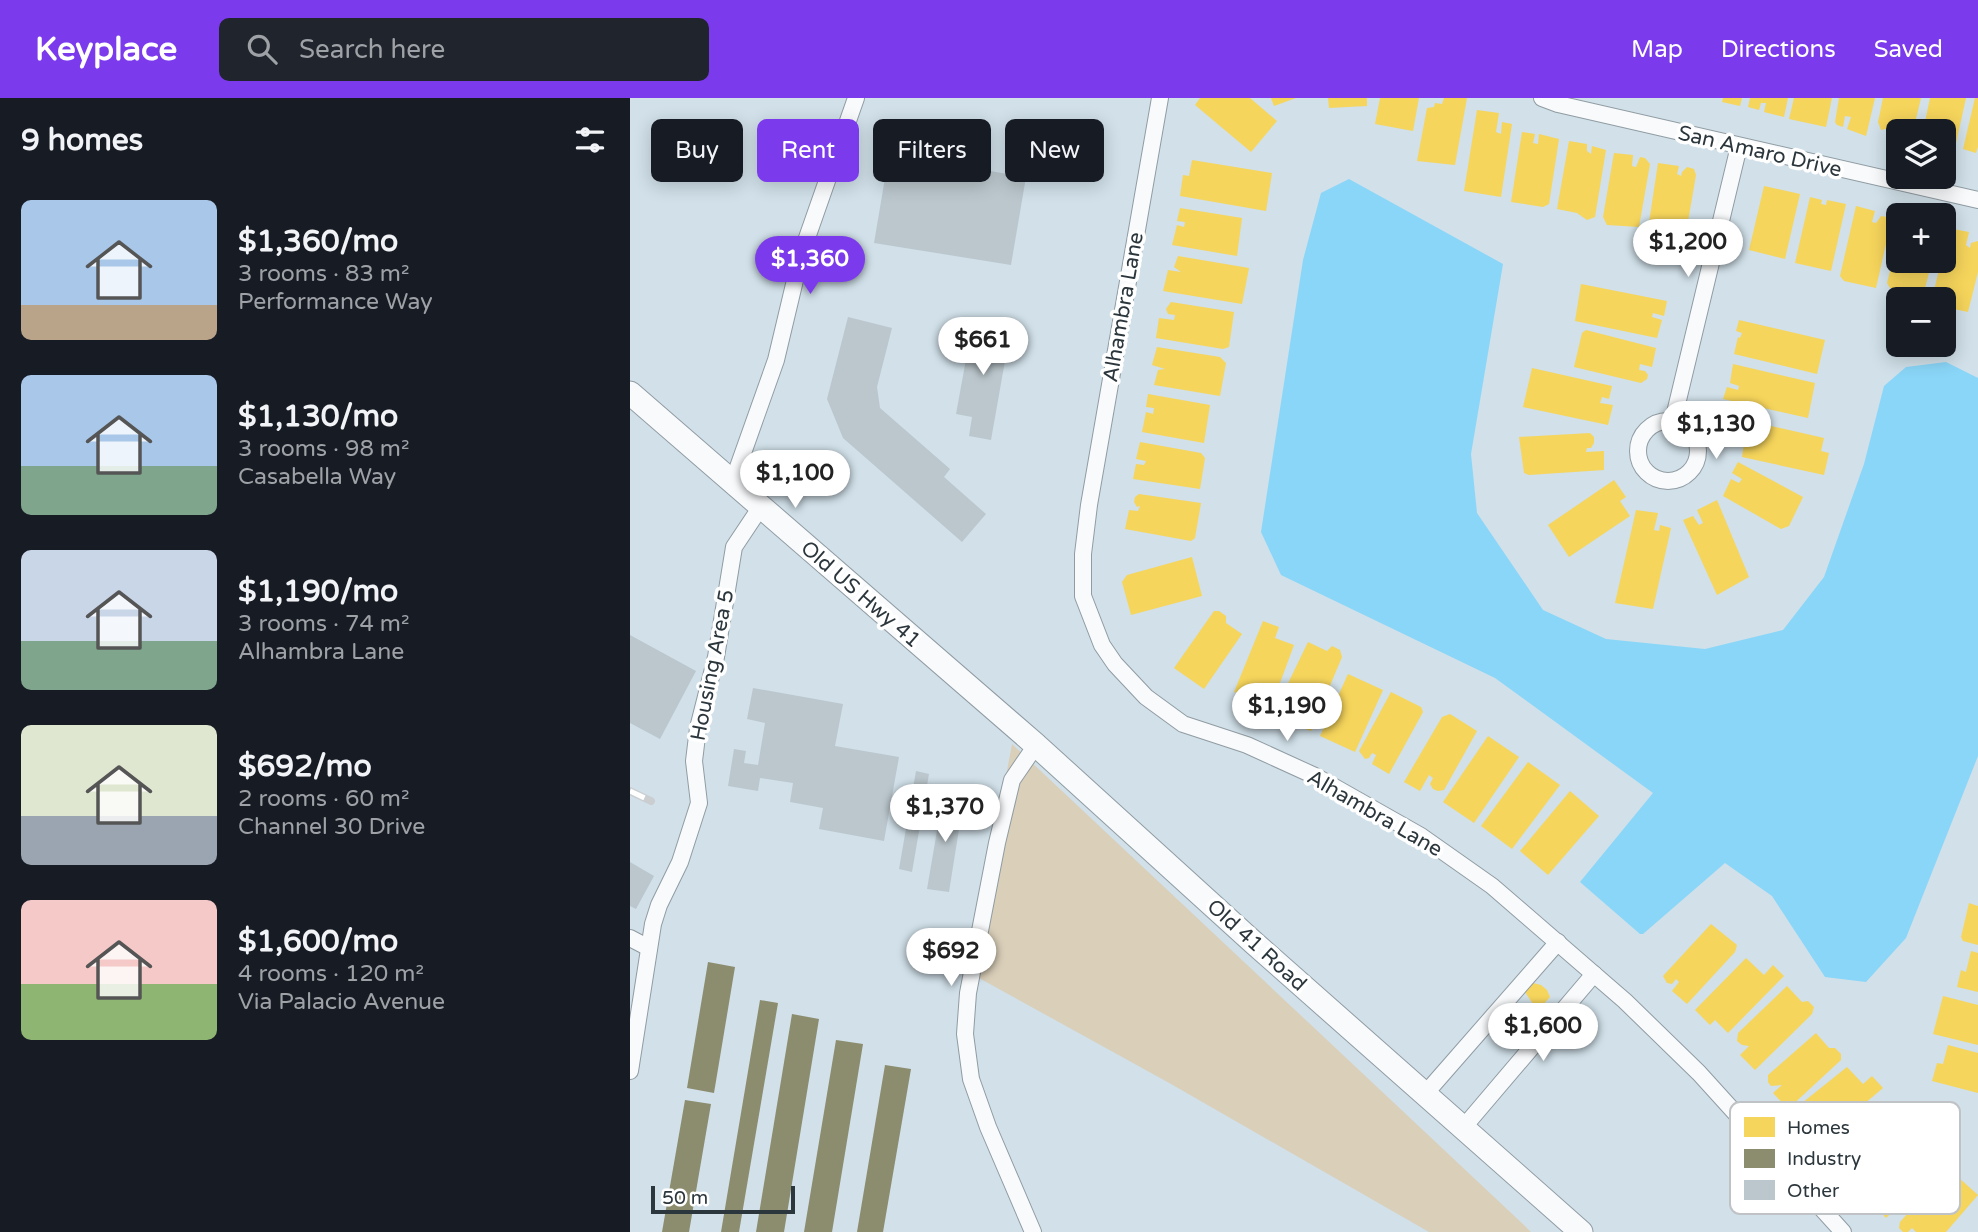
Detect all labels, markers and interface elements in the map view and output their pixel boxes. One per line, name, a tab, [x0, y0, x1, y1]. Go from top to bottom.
search box	[219, 18, 709, 81]
text: Keyplace	[35, 30, 177, 69]
icon: search	[243, 30, 281, 68]
text: Search here	[299, 34, 445, 65]
text: Map	[1631, 35, 1683, 64]
text: Directions	[1721, 35, 1836, 64]
text: Saved	[1874, 35, 1943, 64]
chip: Buy	[651, 119, 743, 182]
chip: Rent	[757, 119, 859, 182]
chip: Filters	[873, 119, 991, 182]
chip: New	[1005, 119, 1104, 182]
map controls	[1886, 119, 1956, 357]
button: layers	[1886, 119, 1956, 189]
street label: San Amaro Drive	[1676, 120, 1844, 183]
icon: filters	[571, 121, 609, 159]
text: 9 homes	[21, 122, 143, 159]
button: +	[1886, 203, 1956, 273]
pin: $1,200	[1631, 220, 1745, 279]
text: $1,360/mo	[238, 223, 398, 260]
icon: home	[77, 228, 161, 312]
text: $1,200	[1649, 228, 1727, 256]
street label: Alhambra Lane	[1098, 230, 1149, 384]
pin: $1,360	[753, 236, 867, 296]
text: $1,360	[771, 245, 849, 273]
text: 3 rooms · 83 m²	[238, 260, 409, 288]
button: −	[1886, 287, 1956, 357]
text: Performance Way	[238, 288, 433, 316]
pin: $661	[942, 317, 1024, 377]
text: $661	[954, 326, 1012, 354]
text: $1,130/mo	[238, 398, 398, 435]
pin: $1,130	[1659, 402, 1773, 461]
icon: home	[77, 403, 161, 487]
text: $1,130	[1677, 410, 1755, 438]
text: 3 rooms · 98 m²	[238, 435, 409, 463]
pin: $1,100	[738, 450, 852, 510]
text: $1,100	[756, 459, 834, 487]
text: Casabella Way	[238, 463, 396, 491]
street label: Old US Hwy 41	[796, 536, 926, 653]
text: $1,190/mo	[238, 573, 398, 610]
icon: home	[77, 578, 161, 662]
street label: Housing Area 5	[686, 587, 739, 743]
text: 3 rooms · 74 m²	[238, 610, 409, 638]
text: Alhambra Lane	[238, 638, 404, 666]
pin: $1,190	[1230, 684, 1344, 743]
text: $1,190	[1248, 692, 1326, 720]
text: $692/mo	[238, 748, 372, 785]
icon: home	[77, 753, 161, 837]
street label: Alhambra Lane	[1303, 765, 1447, 862]
pin: $1,370	[888, 784, 1002, 844]
text: 2 rooms · 60 m²	[238, 785, 409, 813]
text: $1,370	[906, 793, 984, 821]
text: Channel 30 Drive	[238, 813, 425, 841]
street label: Old 41 Road	[1202, 894, 1312, 997]
text: $1,600/mo	[238, 923, 398, 960]
icon: home	[77, 928, 161, 1012]
pin: $692	[910, 928, 992, 988]
text: $692	[922, 937, 980, 965]
text: 4 rooms · 120 m²	[238, 960, 424, 988]
text: Via Palacio Avenue	[238, 988, 445, 1016]
pin: $1,600	[1486, 1004, 1600, 1063]
text: $1,600	[1504, 1012, 1582, 1040]
legend	[1730, 1102, 1960, 1214]
text: Homes	[1787, 1117, 1850, 1139]
text: Industry	[1787, 1148, 1861, 1170]
text: Other	[1787, 1180, 1840, 1202]
scale bar	[651, 1183, 794, 1215]
text: 50 m	[662, 1187, 708, 1209]

